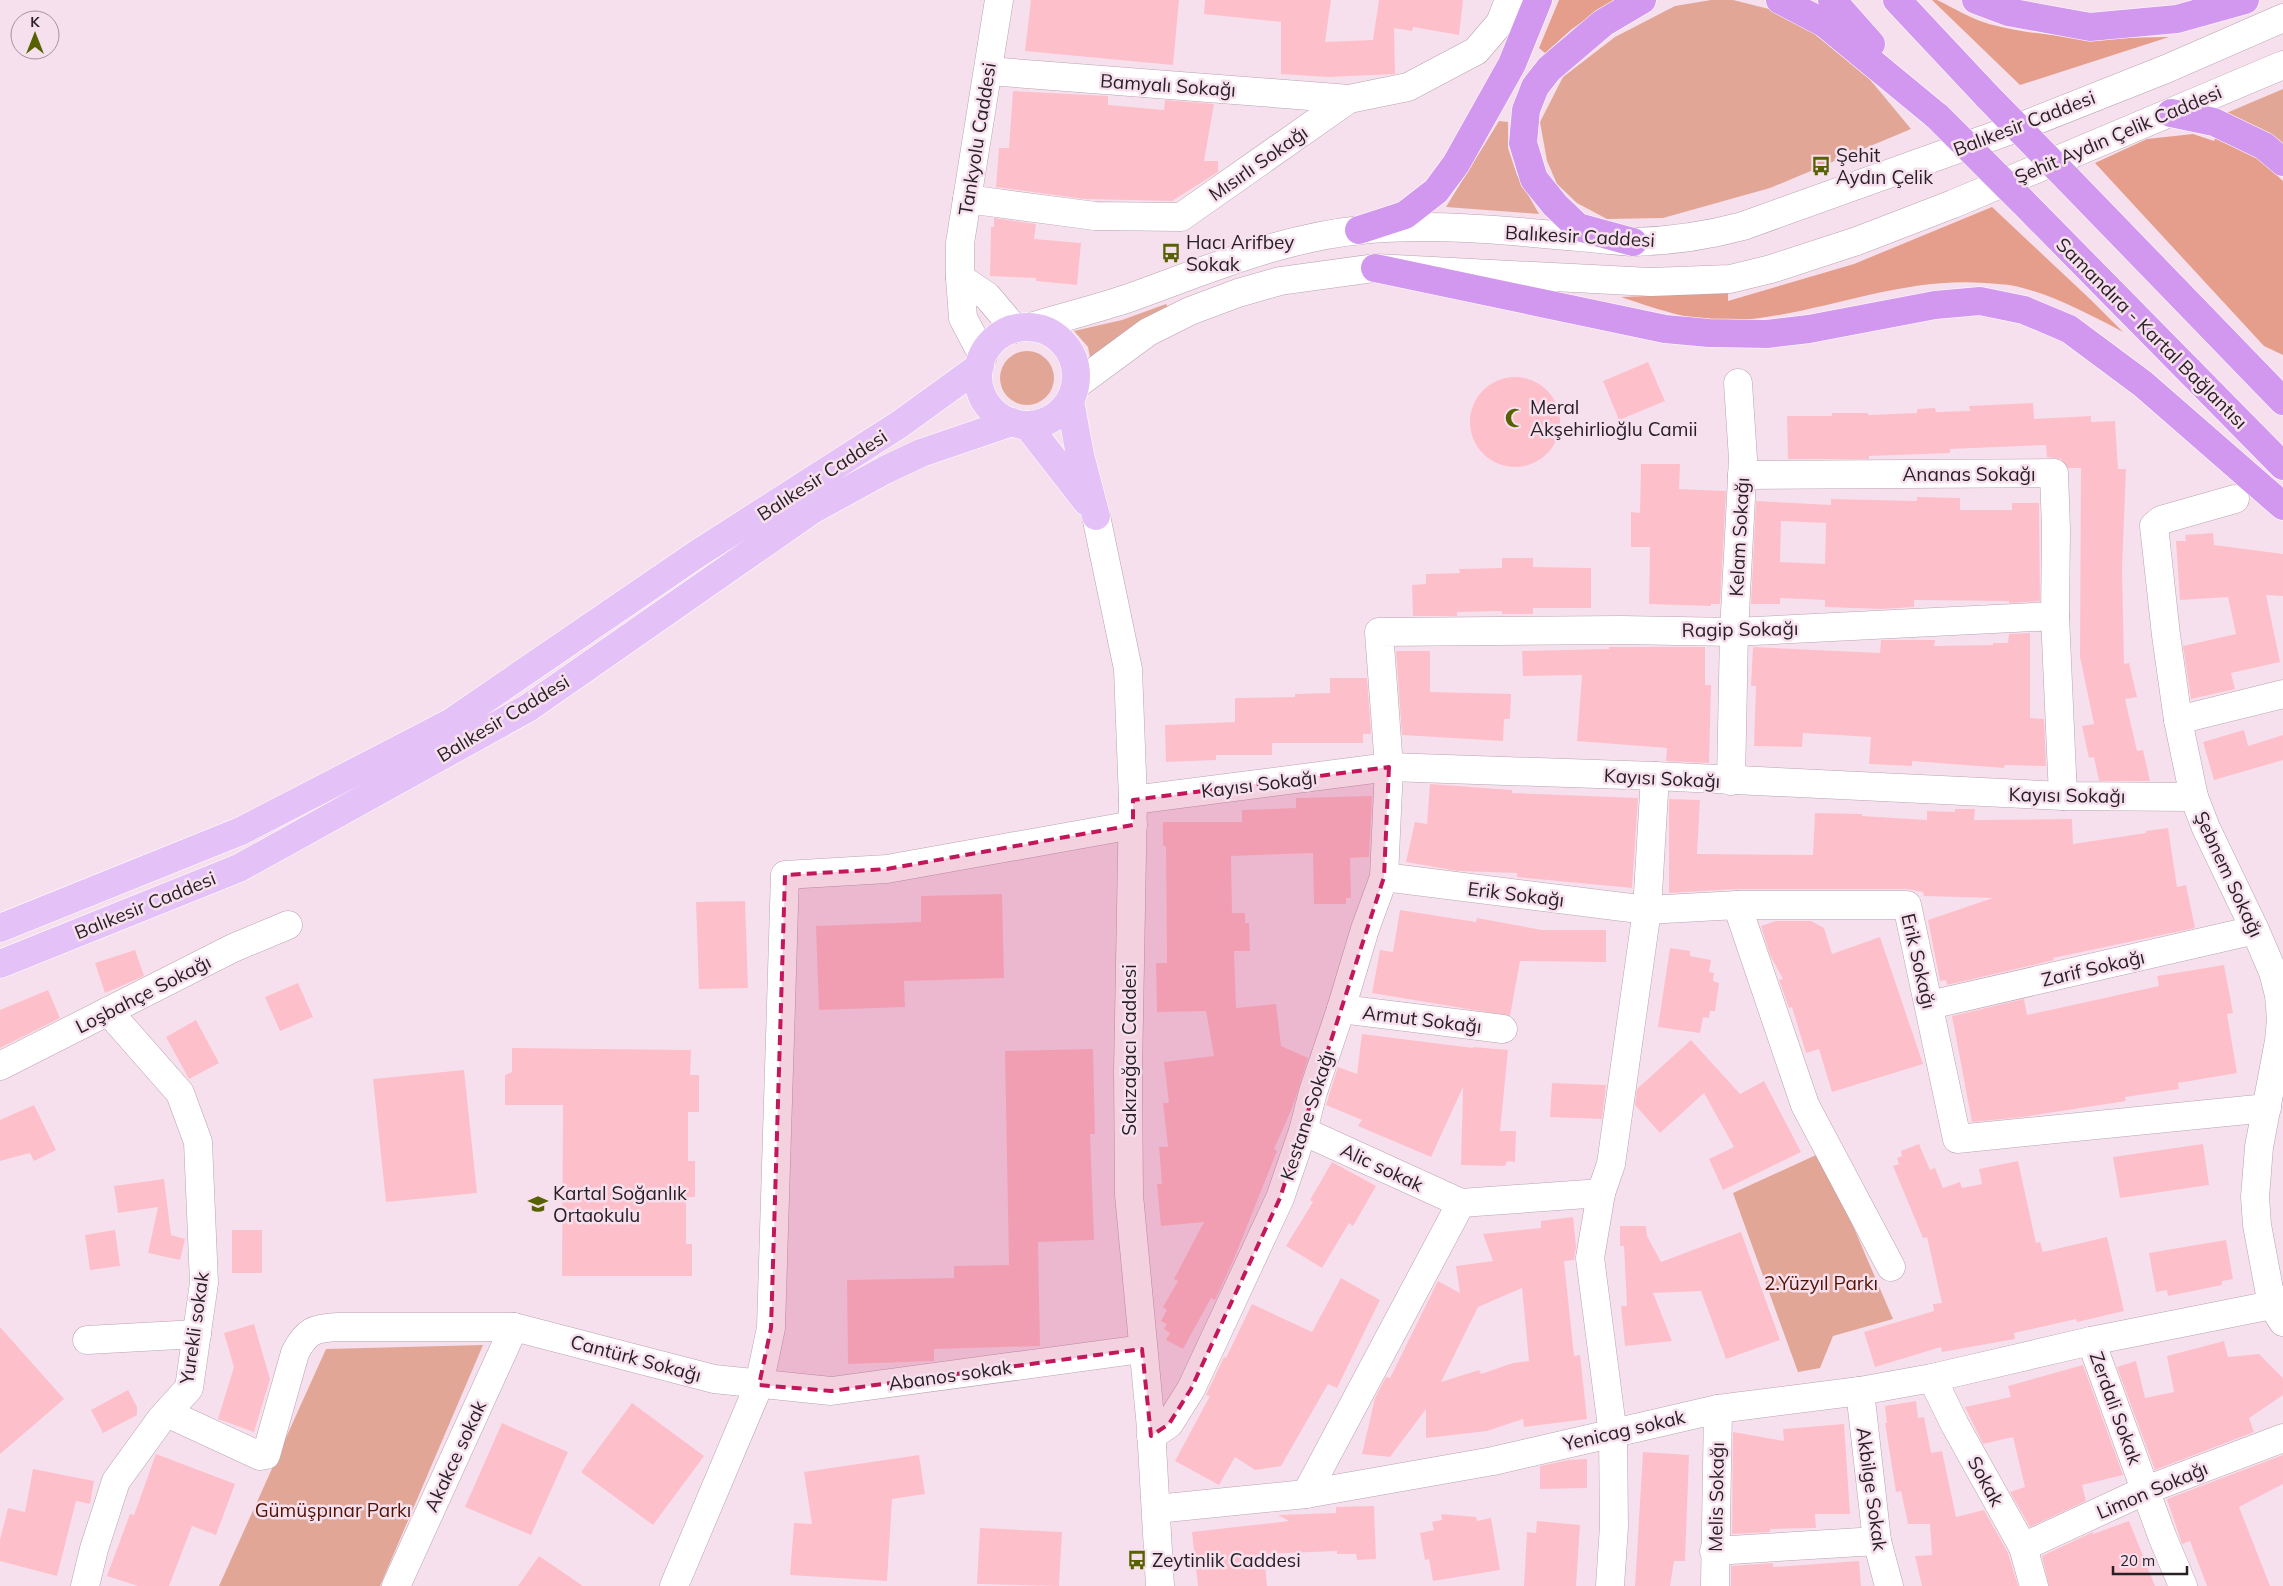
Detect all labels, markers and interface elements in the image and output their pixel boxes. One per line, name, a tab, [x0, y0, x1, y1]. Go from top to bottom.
north arrow	[10, 10, 60, 60]
text: K	[30, 13, 40, 31]
street label: Tankyolu Caddesi	[953, 61, 1001, 217]
street label: Bamyalı Sokağı	[1099, 68, 1237, 102]
street label: Şehit Aydın Çelik Caddesi	[2011, 79, 2225, 189]
street label: Balıkesir Caddesi	[1950, 85, 2098, 161]
street label: Mısırlı Sokağı	[1204, 120, 1312, 206]
place label: Şehit Aydın Çelik	[1836, 143, 1933, 189]
bus stop icon: Şehit Aydın Çelik	[1810, 155, 1832, 177]
street label: Balıkesir Caddesi	[1504, 220, 1656, 252]
place label: Hacı Ari̇fbey Sokak	[1186, 230, 1294, 276]
street label: Samandıra - Kartal Bağlantısı	[2051, 232, 2253, 434]
bus stop icon: Hacı Ari̇fbey Sokak	[1160, 242, 1182, 264]
place label: Meral Akşehirlioğlu Camii	[1530, 395, 1698, 441]
mosque icon: Meral Akşehirlioğlu Camii	[1504, 407, 1526, 429]
street label: Balıkesir Caddesi	[752, 424, 892, 526]
street label: Ananas Sokağı	[1902, 462, 2036, 486]
street label: Kelam Sokağı	[1724, 477, 1754, 597]
street label: Ragip Sokağı	[1681, 616, 1799, 642]
street label: Balıkesir Caddesi	[432, 669, 574, 767]
street label: Kayısı Sokağı	[1603, 763, 1721, 793]
street label: Kayısı Sokağı	[1200, 765, 1318, 803]
street label: Kayısı Sokağı	[2008, 782, 2126, 808]
street label: Şebnem Sokağı	[2189, 807, 2269, 941]
street label: Balıkesir Caddesi	[71, 866, 219, 944]
street label: Erik Sokağı	[1466, 876, 1566, 912]
street label: Erik Sokağı	[1896, 911, 1942, 1011]
street label: Zarif Sokağı	[2039, 944, 2147, 992]
street label: Loşbahçe Sokağı	[71, 950, 215, 1038]
street label: Sakızağacı Caddesi	[1117, 964, 1141, 1136]
street label: Armut Sokağı	[1361, 1000, 1483, 1038]
street label: Kestane Sokağı	[1275, 1047, 1339, 1183]
street label: Alic sokak	[1337, 1137, 1427, 1197]
place label: Kartal Soğanlık Ortaokulu	[553, 1181, 687, 1227]
school or university icon: Kartal Soğanlık Ortaokulu	[527, 1193, 549, 1215]
street label: Yurekli sokak	[174, 1270, 214, 1387]
park label: 2.Yüzyıl Parkı	[1764, 1271, 1878, 1295]
street label: Cantürk Sokağı	[568, 1329, 704, 1387]
street label: Zerdali Sokak	[2084, 1348, 2148, 1468]
street label: Abanos sokak	[887, 1354, 1013, 1396]
street label: Akakce sokak	[419, 1396, 491, 1516]
street label: Yenicag sokak	[1560, 1404, 1687, 1456]
street label: Akbilge Sokak	[1851, 1426, 1893, 1553]
street label: Melis Sokağı	[1703, 1442, 1729, 1552]
street label: Sokak	[1963, 1452, 2010, 1510]
street label: Limon Sokağı	[2093, 1456, 2211, 1524]
park label: Gümüşpınar Parkı	[255, 1498, 411, 1522]
scale bar	[2113, 1544, 2187, 1576]
place label: Zeyti̇nli̇k Caddesi̇	[1152, 1548, 1301, 1572]
bus stop icon: Zeyti̇nli̇k Caddesi̇	[1126, 1549, 1148, 1571]
text: 20 m	[2120, 1551, 2155, 1570]

